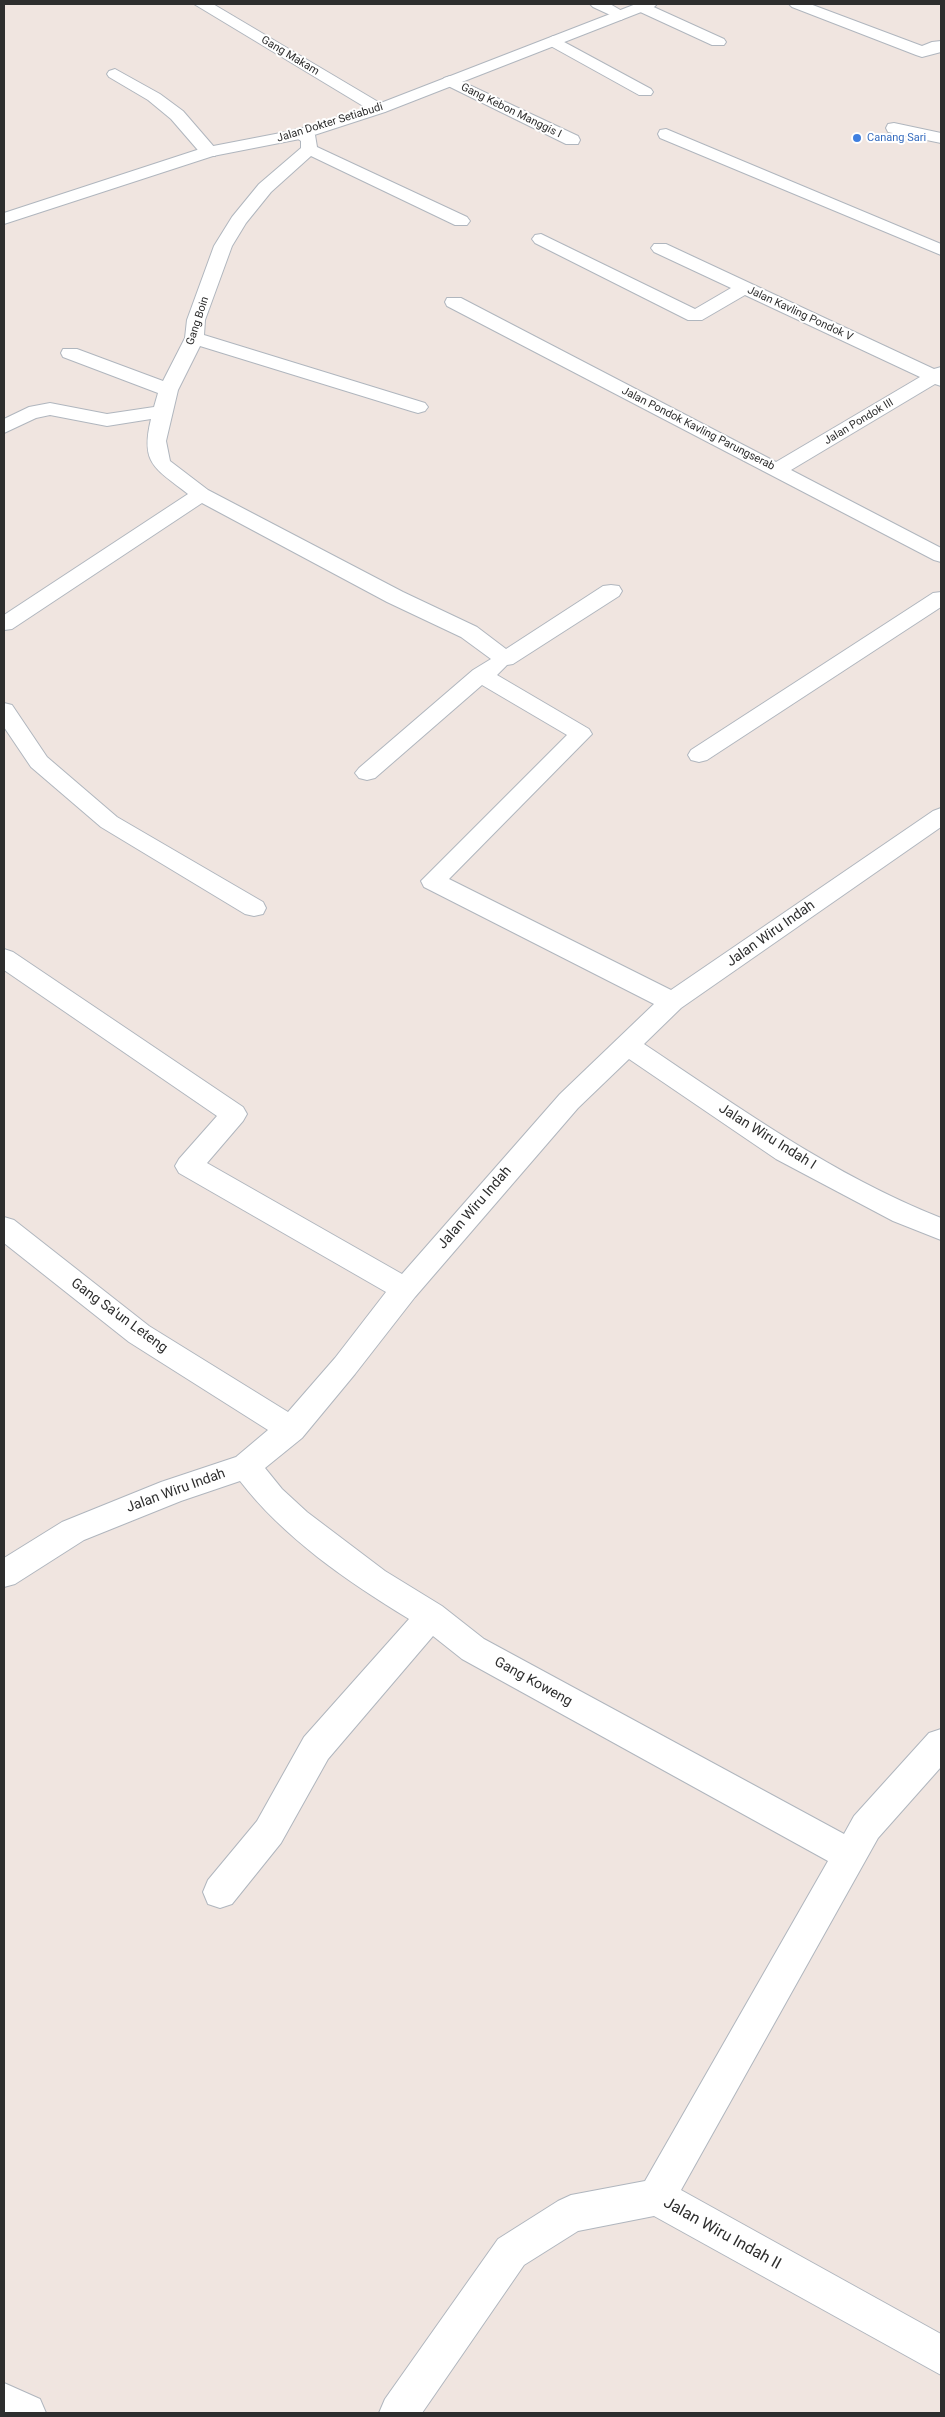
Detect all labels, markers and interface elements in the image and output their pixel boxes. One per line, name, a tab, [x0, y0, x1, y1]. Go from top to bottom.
street label: Gang Makam	[259, 34, 321, 78]
street label: Gang Kebon Manggis I	[458, 81, 564, 141]
street label: Jalan Dokter Setiabudi	[275, 101, 385, 145]
place label: Canang Sari	[867, 131, 926, 145]
marker: Canang Sari	[851, 132, 863, 144]
street label: Jalan Kavling Pondok V	[745, 284, 855, 344]
street label: Gang Boin	[184, 295, 212, 347]
street label: Jalan Pondok Kavling Parungserab	[619, 385, 777, 473]
street label: Jalan Pondok III	[822, 396, 896, 448]
street label: Jalan Wiru Indah	[724, 897, 818, 971]
street label: Jalan Wiru Indah I	[715, 1100, 819, 1174]
street label: Jalan Wiru Indah	[435, 1163, 515, 1253]
street label: Gang Sa'un Leteng	[67, 1275, 171, 1357]
street label: Jalan Wiru Indah	[124, 1465, 228, 1517]
street label: Gang Koweng	[491, 1654, 575, 1710]
street label: Jalan Wiru Indah II	[660, 2194, 784, 2274]

